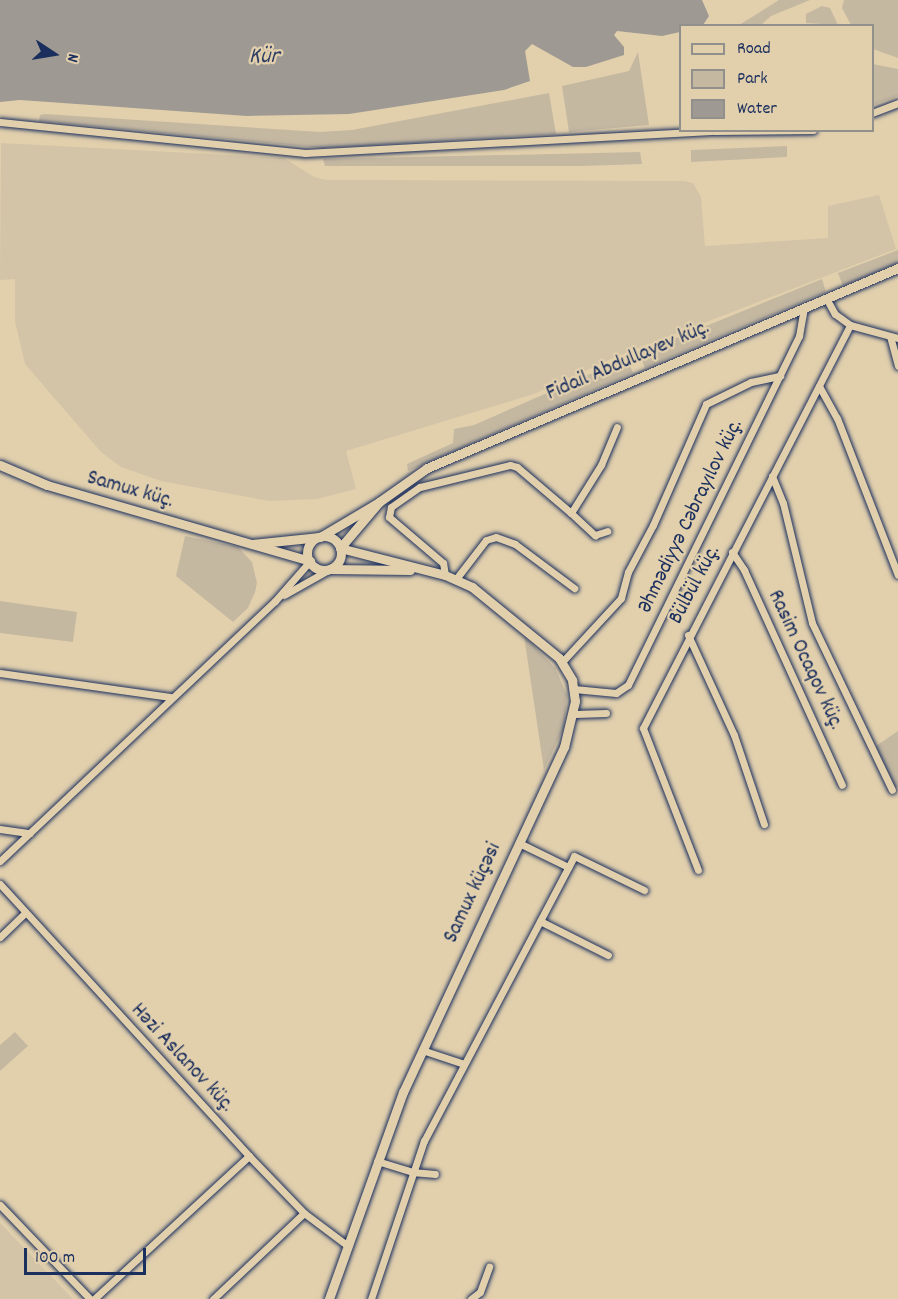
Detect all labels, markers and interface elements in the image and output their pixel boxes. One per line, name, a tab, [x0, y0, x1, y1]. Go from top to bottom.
north arrow	[24, 24, 84, 84]
legend	[679, 24, 874, 132]
text: Road	[737, 37, 771, 62]
water label: Kür	[249, 44, 279, 72]
text: N	[60, 52, 84, 64]
text: Park	[737, 67, 768, 92]
text: Water	[737, 97, 777, 122]
street label: Fidail Abdullayev küç.	[542, 315, 714, 407]
street label: Əhmədiyyə Cəbrayılov küç.	[633, 415, 749, 617]
street label: Samux küç.	[84, 465, 176, 515]
street label: Bülbül küç.	[663, 541, 727, 629]
street label: Rasim Ocaqov küç.	[761, 586, 849, 734]
street label: Samux küçəsi	[438, 839, 508, 947]
street label: Həzi Aslanov küç.	[125, 998, 239, 1118]
scale bar	[27, 1236, 148, 1274]
text: 100 m	[35, 1246, 75, 1271]

